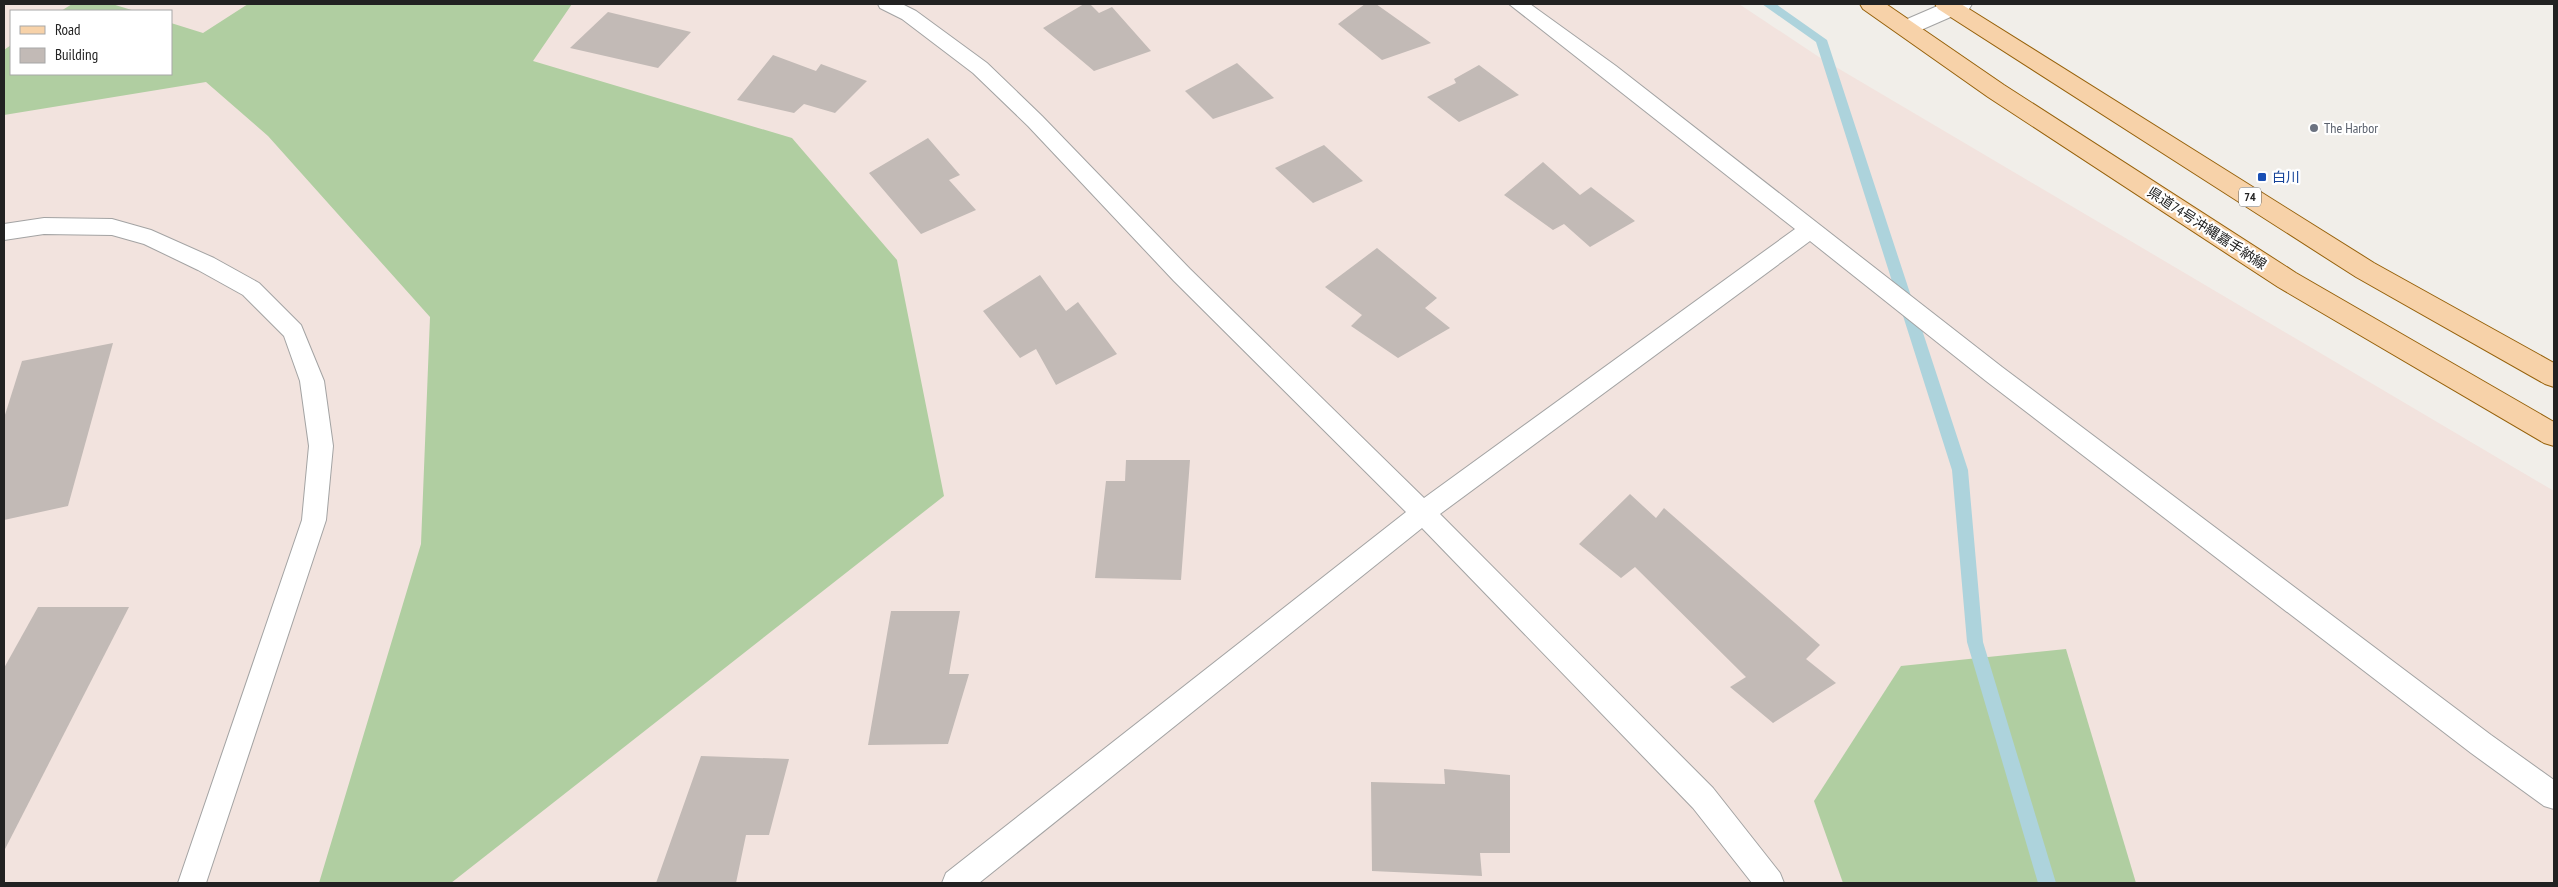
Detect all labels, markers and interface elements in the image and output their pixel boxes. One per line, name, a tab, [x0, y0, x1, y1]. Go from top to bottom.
legend	[10, 10, 172, 75]
text: Road	[55, 20, 81, 39]
text: Building	[55, 45, 98, 64]
place label: The Harbor	[2324, 119, 2378, 137]
marker: The Harbor	[2308, 122, 2320, 134]
place label: 白川	[2272, 168, 2300, 186]
marker: 白川	[2256, 171, 2268, 183]
street label: 県道74号沖縄嘉手納線	[2144, 183, 2270, 273]
road number: 74	[2239, 188, 2261, 206]

